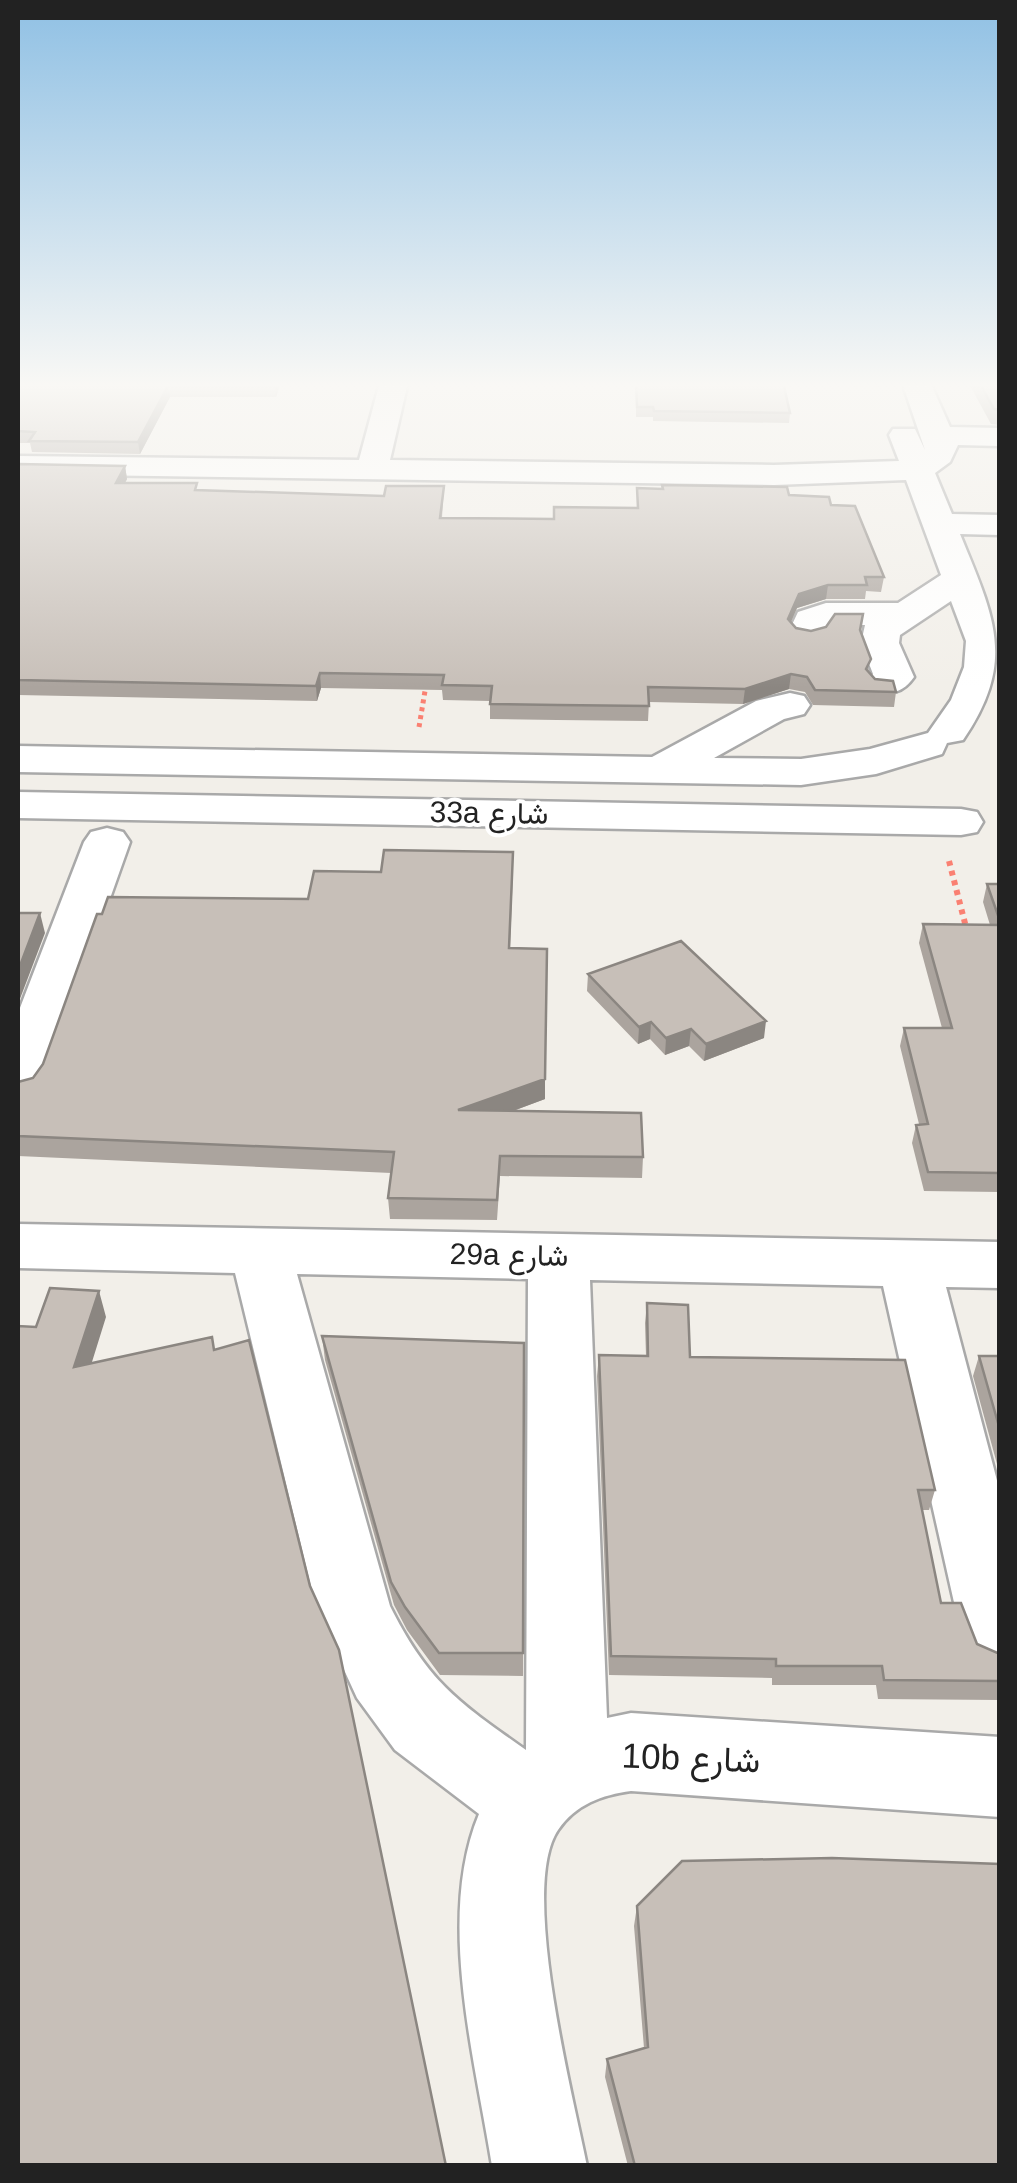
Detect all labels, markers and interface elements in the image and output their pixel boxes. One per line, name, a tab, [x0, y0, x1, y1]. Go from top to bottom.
street label: 33a شارع	[429, 795, 549, 834]
street label: 29a شارع	[449, 1237, 569, 1276]
street label: 10b شارع	[621, 1736, 761, 1784]

